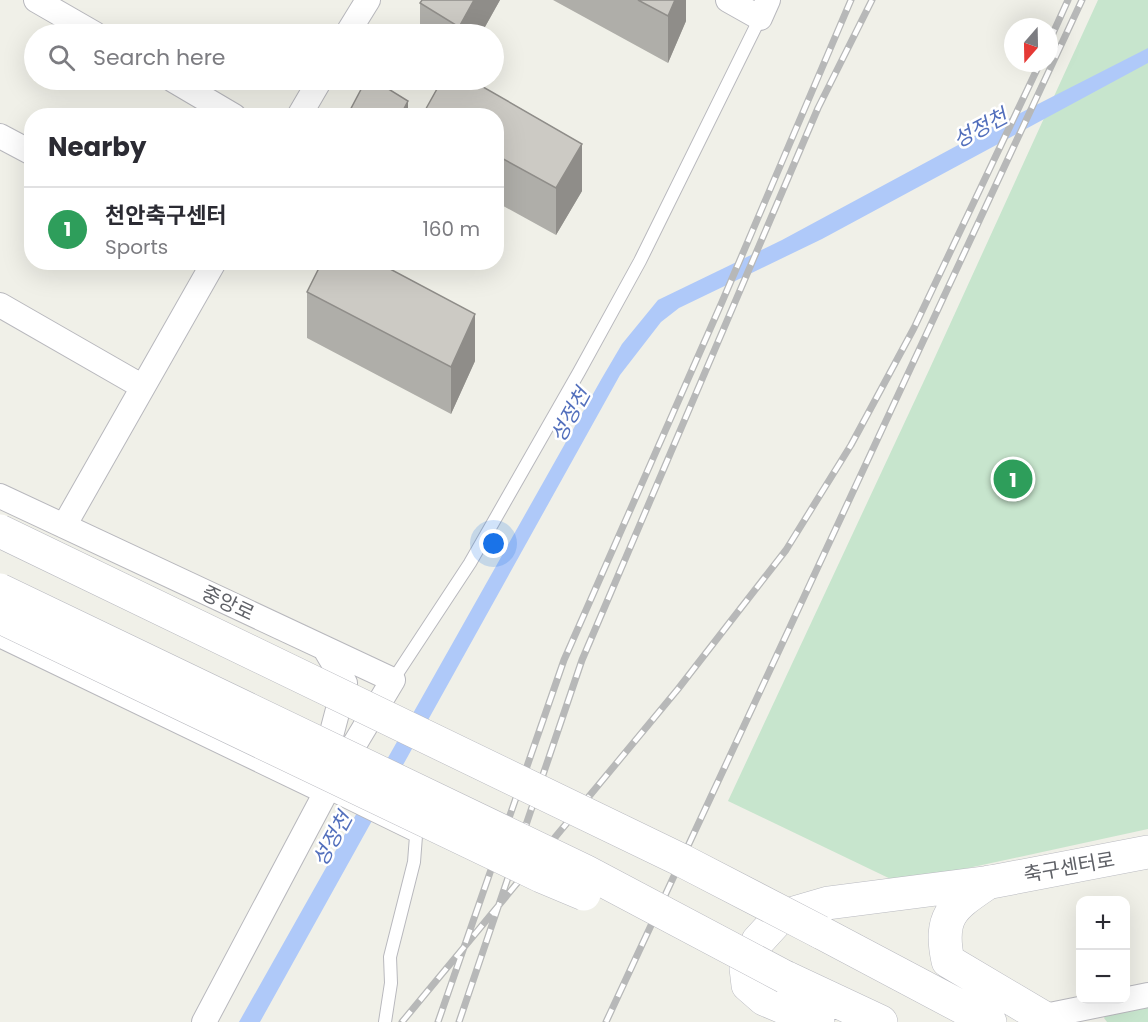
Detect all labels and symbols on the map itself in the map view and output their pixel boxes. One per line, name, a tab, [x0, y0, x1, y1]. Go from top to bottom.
north arrow	[1004, 18, 1058, 72]
water label: 성정천	[948, 100, 1015, 154]
water label: 성정천	[543, 380, 598, 447]
pin: 1	[994, 456, 1032, 502]
your location	[479, 529, 508, 558]
street label: 중앙로	[197, 579, 259, 627]
water label: 성정천	[305, 804, 360, 871]
street label: 축구센터로	[1021, 845, 1117, 889]

